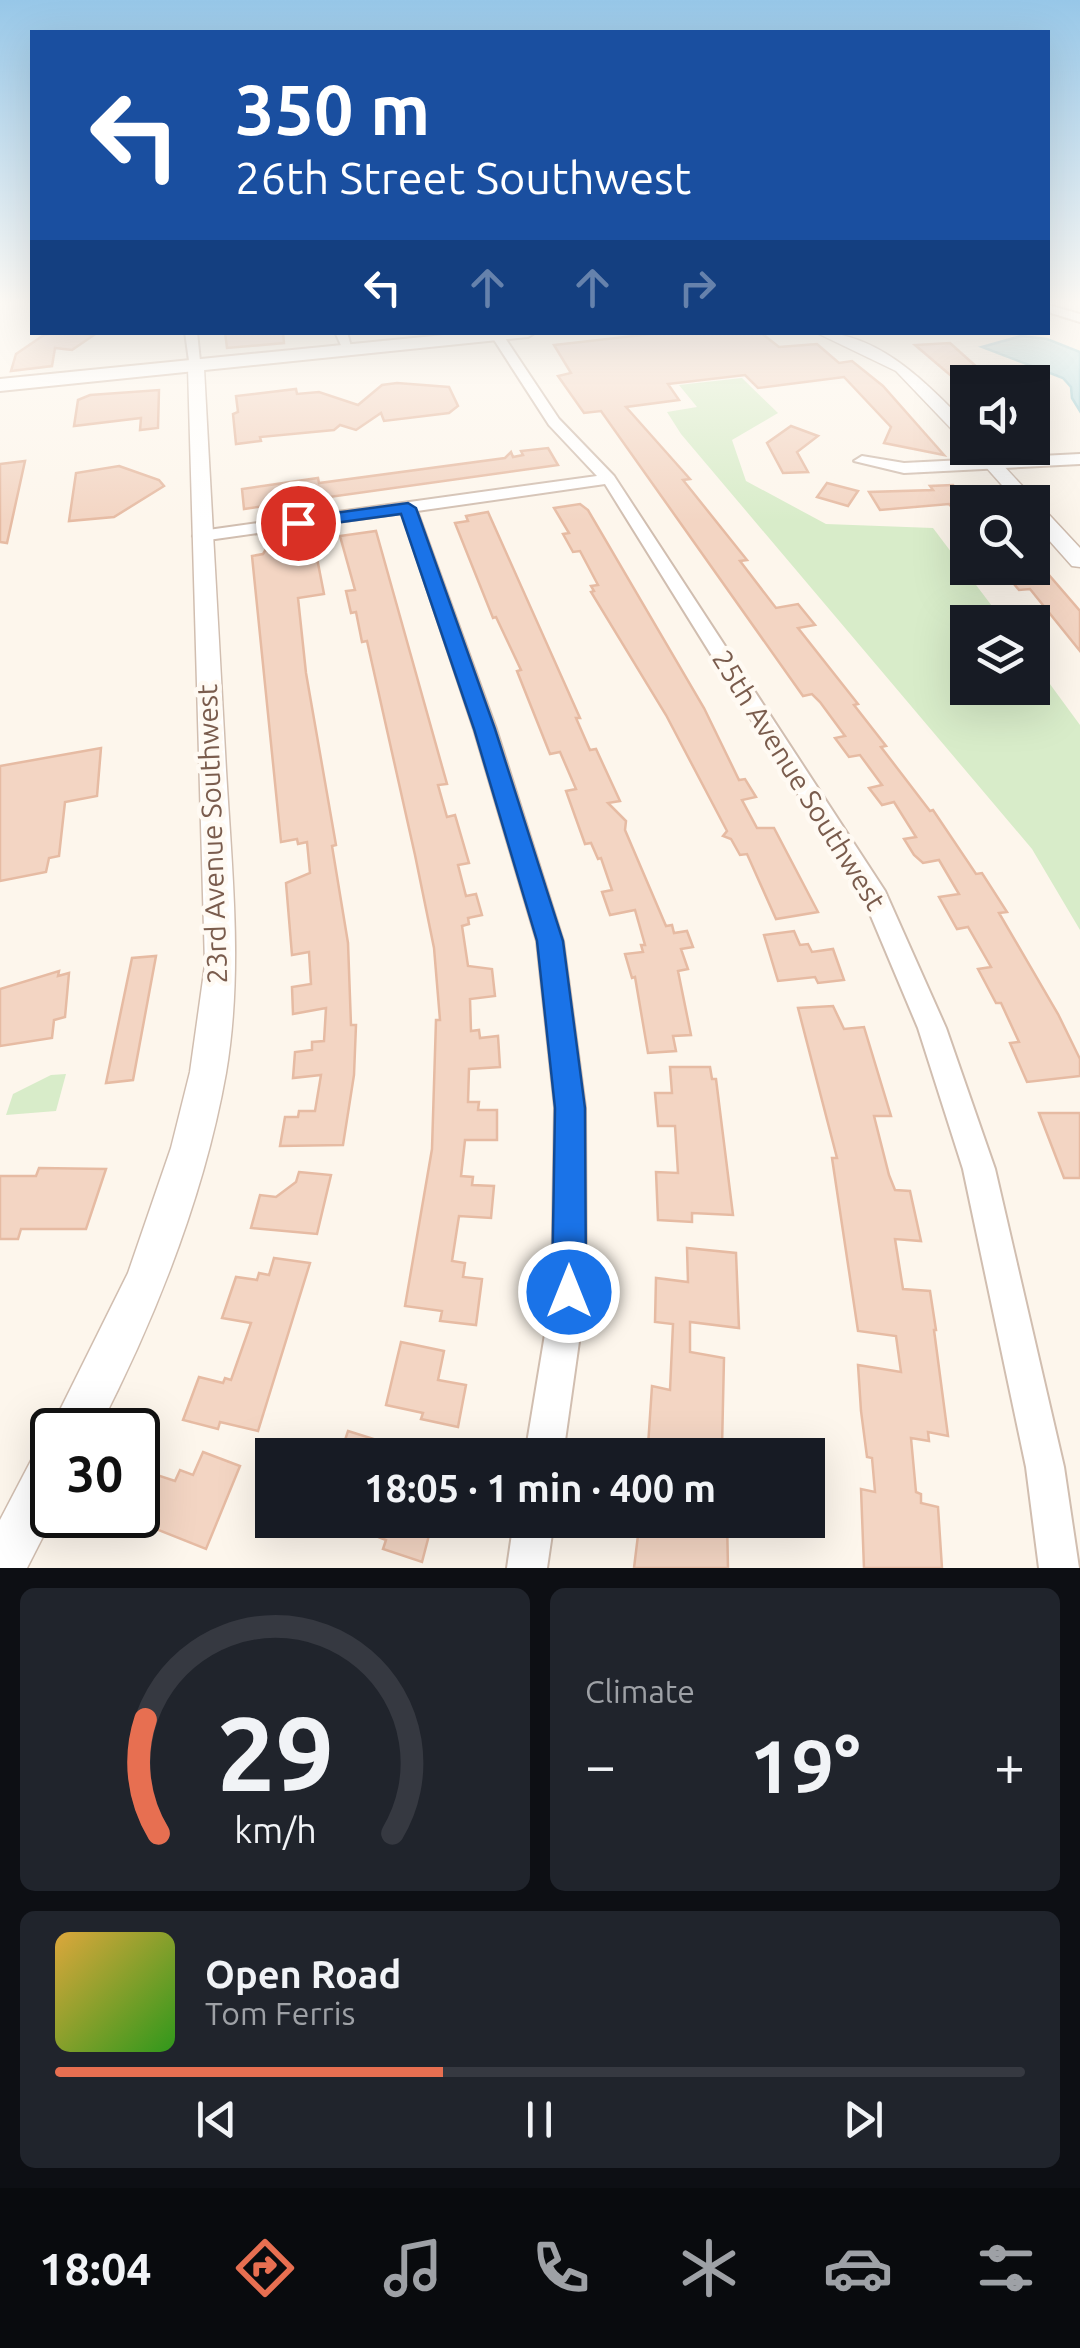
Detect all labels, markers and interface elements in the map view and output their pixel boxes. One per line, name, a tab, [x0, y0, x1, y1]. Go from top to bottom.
icon: left	[70, 70, 200, 200]
text: 350 m	[235, 70, 430, 148]
text: 26th Street Southwest	[235, 152, 691, 203]
icon: left	[355, 260, 410, 315]
icon: ahead	[460, 260, 515, 315]
icon: ahead	[565, 260, 620, 315]
icon: right	[670, 260, 725, 315]
map controls	[950, 365, 1050, 705]
button: sound	[950, 365, 1050, 465]
pin	[256, 481, 341, 566]
button: search	[950, 485, 1050, 585]
icon: arrive	[271, 496, 326, 551]
button: layers	[950, 605, 1050, 705]
street label: 25th Avenue Southwest	[707, 644, 892, 915]
street label: 23rd Avenue Southwest	[191, 684, 232, 984]
position arrow	[517, 1240, 621, 1344]
speed limit sign: 30	[30, 1408, 160, 1538]
text: 18:05 · 1 min · 400 m	[364, 1467, 716, 1509]
text: Climate	[585, 1673, 695, 1709]
text: 29	[216, 1694, 334, 1811]
text: 19°	[749, 1723, 861, 1807]
text: −	[585, 1734, 616, 1795]
text: +	[994, 1734, 1025, 1795]
text: km/h	[234, 1810, 316, 1850]
text: Open Road	[205, 1953, 401, 1995]
text: Tom Ferris	[205, 1995, 355, 2031]
icon: previous	[189, 2092, 244, 2147]
icon: pause	[512, 2092, 567, 2147]
icon: next	[836, 2092, 891, 2147]
icon: directions	[230, 2233, 300, 2303]
icon: music	[378, 2233, 448, 2303]
icon: phone	[526, 2233, 596, 2303]
icon: climate	[674, 2233, 744, 2303]
icon: car	[823, 2233, 893, 2303]
icon: filters	[971, 2233, 1041, 2303]
text: 18:04	[39, 2243, 152, 2294]

